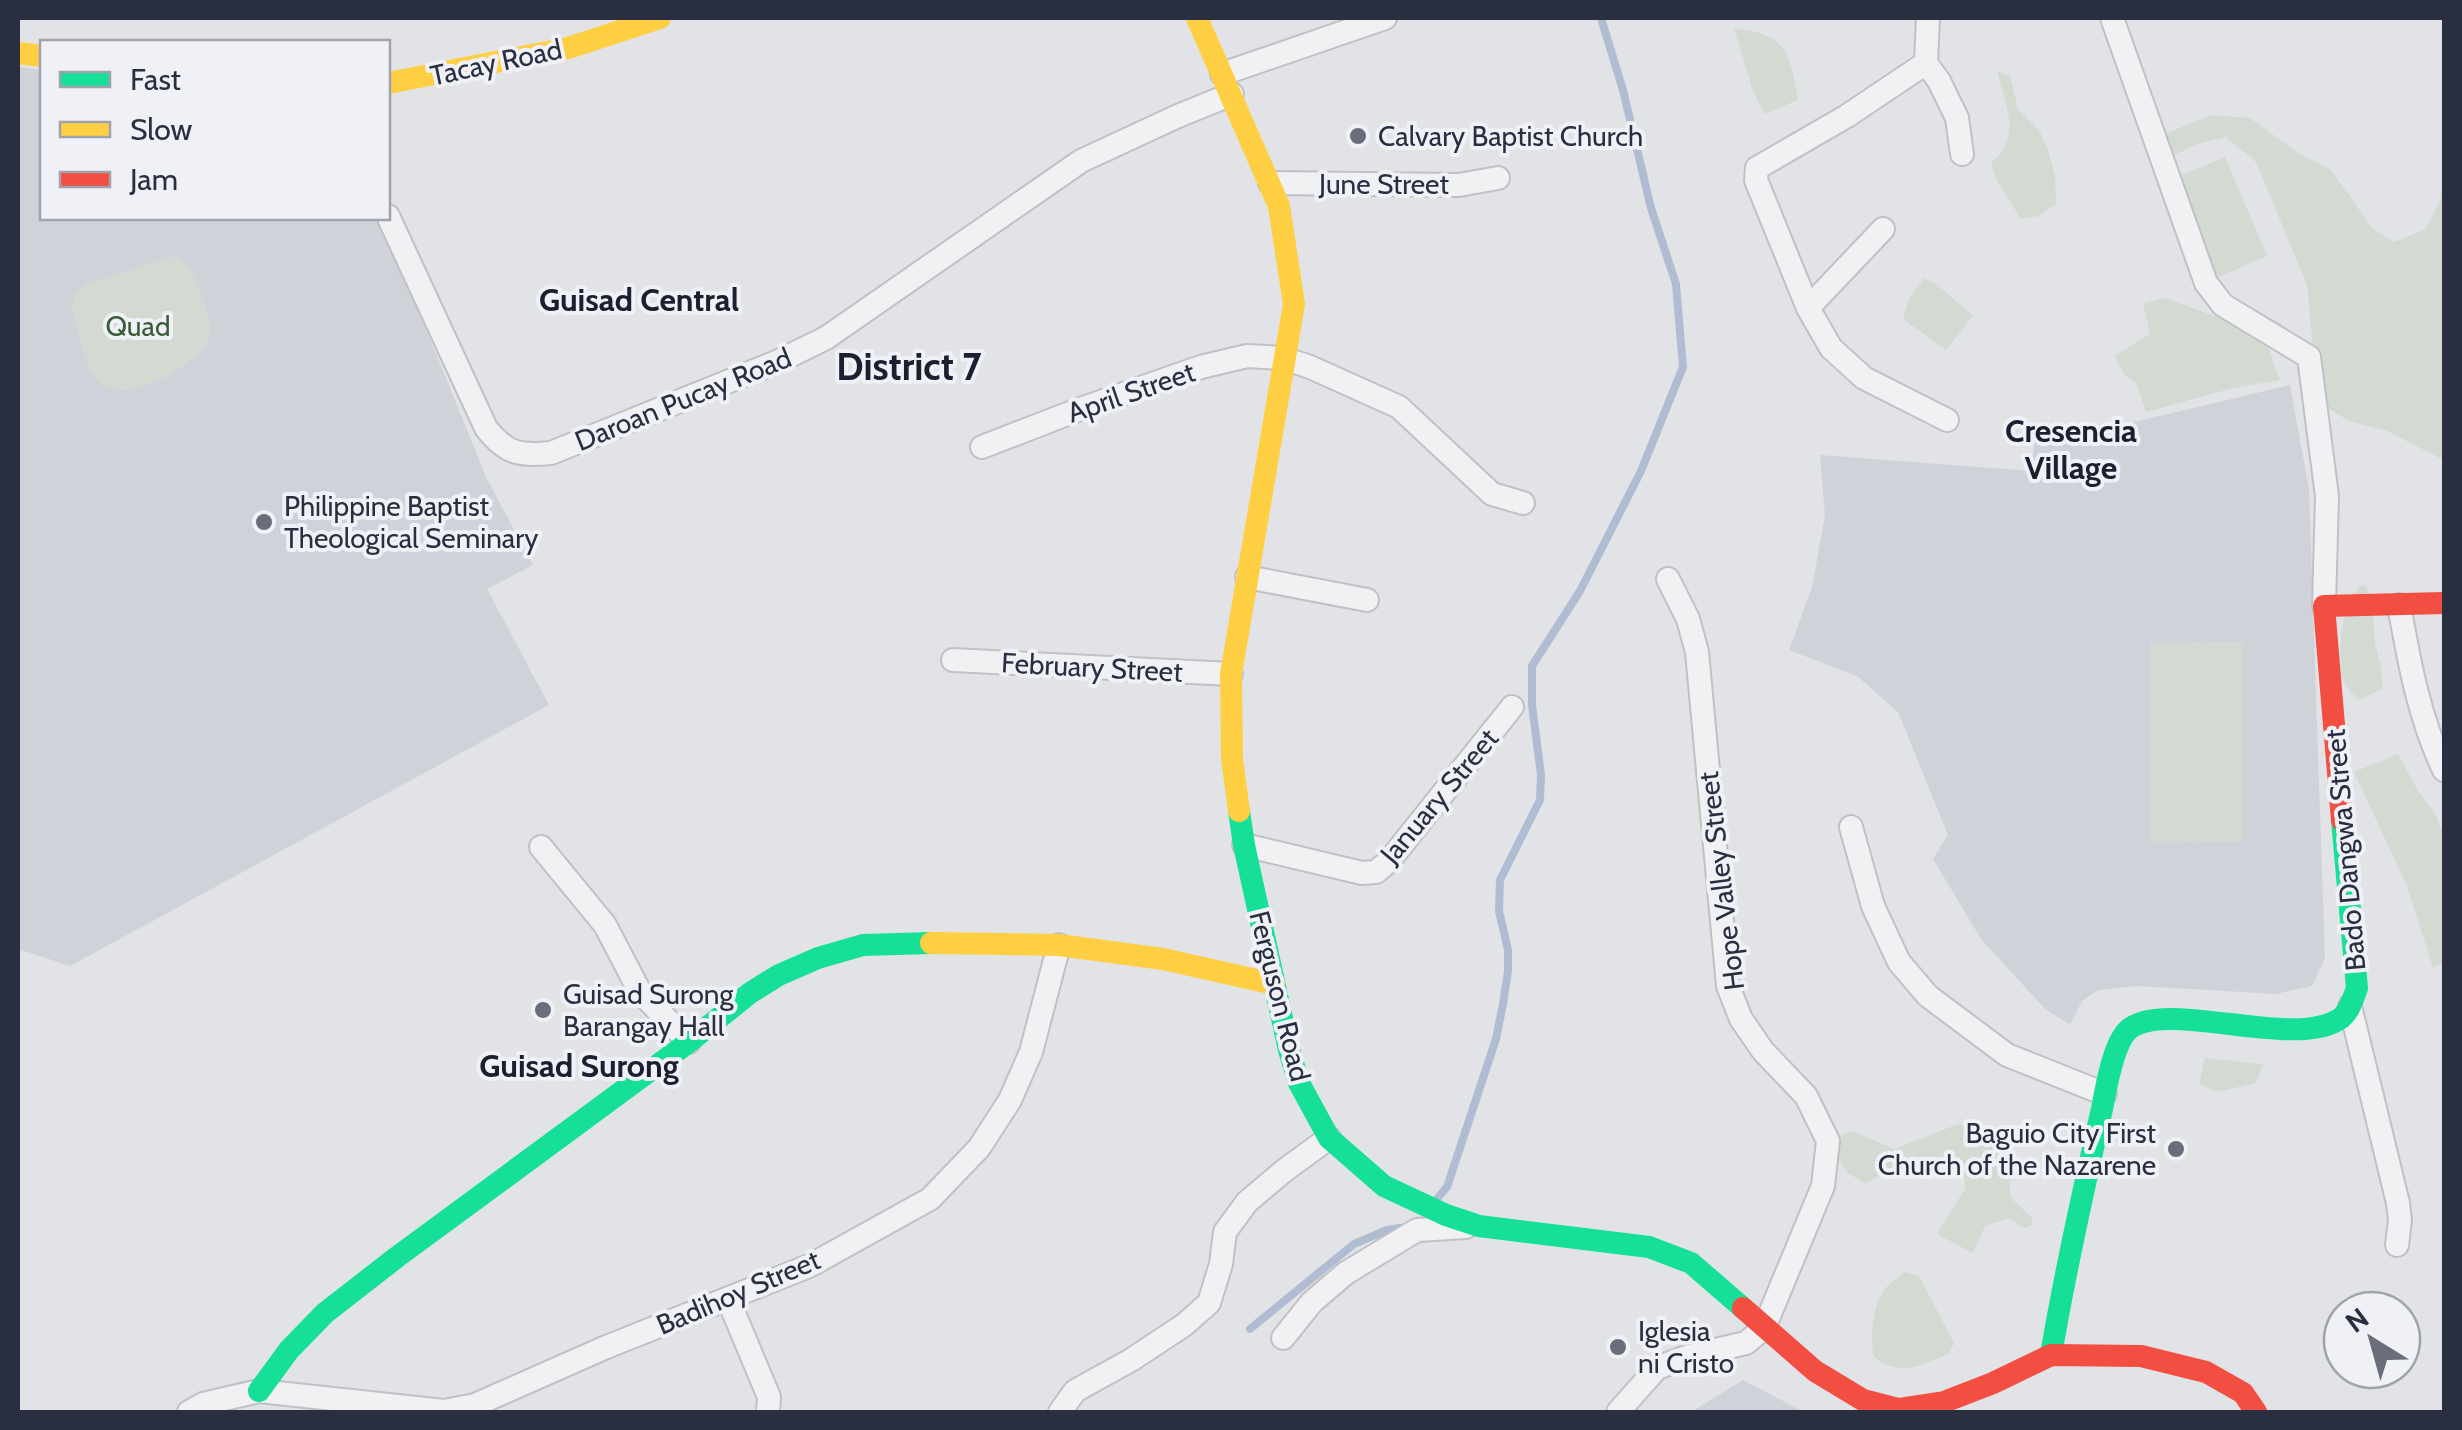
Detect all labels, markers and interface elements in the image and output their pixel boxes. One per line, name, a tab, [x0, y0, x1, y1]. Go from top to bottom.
street label: Tacay Road	[427, 32, 565, 92]
legend	[40, 40, 390, 220]
text: Fast	[130, 61, 181, 98]
text: Slow	[130, 111, 193, 148]
place label: Calvary Baptist Church	[1378, 119, 1643, 153]
marker: Calvary Baptist Church	[1347, 125, 1369, 147]
text: Jam	[129, 161, 178, 198]
street label: June Street	[1318, 167, 1449, 201]
district label: Guisad Central	[539, 280, 739, 319]
park label: Quad	[105, 309, 171, 343]
street label: Daroan Pucay Road	[570, 340, 796, 458]
district label: District 7	[836, 343, 982, 390]
street label: April Street	[1063, 354, 1199, 430]
district label: Cresencia Village	[2005, 411, 2137, 487]
place label: Philippine Baptist Theological Seminary	[284, 489, 538, 555]
marker: Philippine Baptist Theological Seminary	[253, 511, 275, 533]
street label: February Street	[1000, 645, 1184, 689]
street label: January Street	[1372, 722, 1505, 871]
street label: Bado Dangwa Street	[2317, 728, 2373, 972]
street label: Hope Valley Street	[1691, 770, 1751, 992]
street label: Ferguson Road	[1242, 907, 1318, 1085]
place label: Guisad Surong Barangay Hall	[563, 977, 734, 1043]
marker: Guisad Surong Barangay Hall	[532, 999, 554, 1021]
district label: Guisad Surong	[479, 1046, 679, 1085]
place label: Baguio City First Church of the Nazarene	[1878, 1116, 2156, 1182]
marker: Baguio City First Church of the Nazarene	[2165, 1138, 2187, 1160]
street label: Badihoy Street	[651, 1242, 825, 1342]
north arrow	[2322, 1290, 2422, 1390]
text: N	[2339, 1301, 2375, 1340]
place label: Iglesia ni Cristo	[1638, 1314, 1734, 1380]
marker: Iglesia ni Cristo	[1607, 1336, 1629, 1358]

